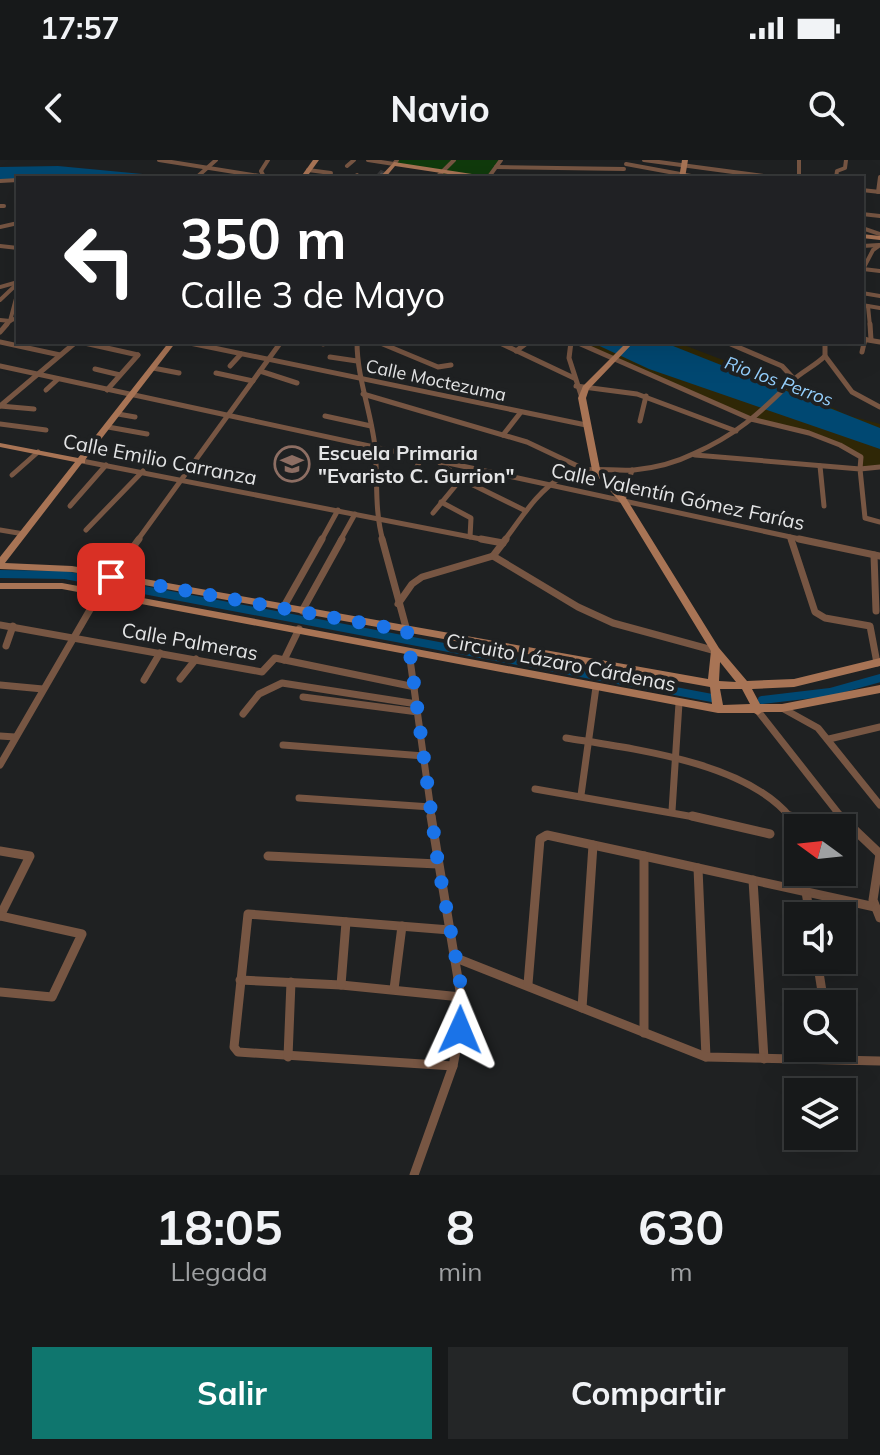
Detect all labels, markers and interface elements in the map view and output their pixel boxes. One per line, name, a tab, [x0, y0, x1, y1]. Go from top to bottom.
text: 17:57	[40, 9, 119, 47]
icon: back	[32, 86, 76, 130]
text: Navio	[390, 86, 490, 131]
icon: search	[804, 86, 848, 130]
text: 350 m	[180, 203, 347, 273]
icon: left	[48, 208, 152, 312]
text: Calle 3 de Mayo	[180, 272, 445, 317]
water label: Rio los Perros	[722, 351, 836, 411]
street label: Calle Moctezuma	[364, 354, 508, 406]
street label: Calle Emilio Carranza	[61, 428, 259, 490]
place label: Escuela Primaria "Evaristo C. Gurrion"	[318, 440, 514, 488]
school or university icon: Escuela Primaria "Evaristo C. Gurrion"	[273, 445, 311, 483]
street label: Calle Valentín Gómez Farías	[549, 457, 807, 535]
pin	[77, 543, 145, 611]
icon: arrive	[89, 555, 133, 599]
street label: Calle Palmeras	[120, 617, 260, 665]
street label: Circuito Lázaro Cárdenas	[444, 627, 678, 697]
north arrow	[784, 814, 856, 886]
map controls	[784, 814, 856, 1150]
button: sound	[784, 902, 856, 974]
position arrow	[418, 988, 502, 1072]
button: search	[784, 990, 856, 1062]
button: layers	[784, 1078, 856, 1150]
text: 18:05	[156, 1197, 283, 1257]
text: 8	[446, 1197, 475, 1257]
text: 630	[638, 1197, 724, 1257]
text: Llegada	[171, 1255, 268, 1288]
text: min	[438, 1255, 482, 1288]
text: m	[670, 1255, 693, 1288]
button: Salir	[32, 1347, 432, 1439]
button: Compartir	[448, 1347, 848, 1439]

